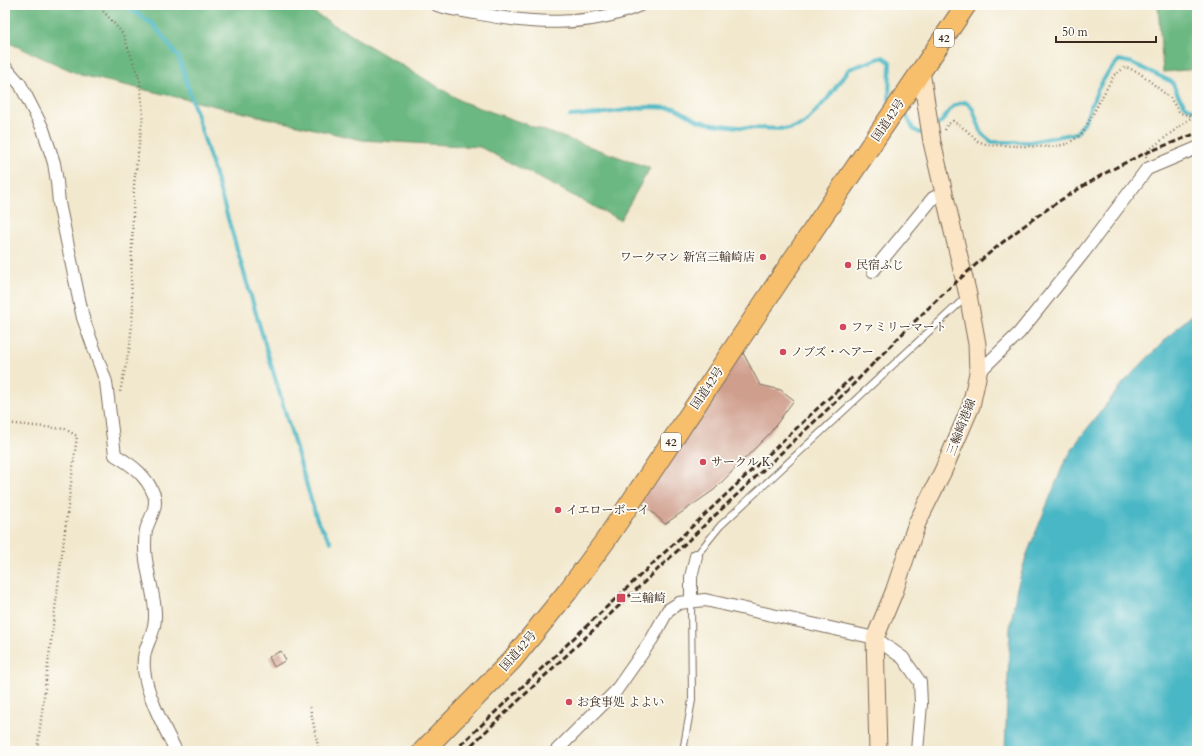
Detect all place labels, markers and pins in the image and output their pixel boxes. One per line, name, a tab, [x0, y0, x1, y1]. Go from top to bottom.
place label: ワークマン 新宮三輪崎店	[620, 249, 755, 265]
marker: ワークマン 新宮三輪崎店	[758, 252, 768, 262]
place label: 民宿ふじ	[856, 257, 904, 273]
marker: 民宿ふじ	[843, 260, 853, 270]
place label: ファミリーマート	[851, 319, 947, 335]
marker: ファミリーマート	[838, 322, 848, 332]
place label: ノブズ・ヘアー	[791, 344, 874, 360]
marker: ノブズ・ヘアー	[778, 347, 788, 357]
place label: サークル K	[711, 454, 771, 470]
marker: サークル K	[698, 457, 708, 467]
place label: イエローボーイ	[566, 502, 650, 518]
marker: イエローボーイ	[553, 505, 563, 515]
place label: 三輪崎	[630, 590, 666, 606]
marker: 三輪崎	[615, 592, 627, 604]
place label: お食事処 よよい	[577, 694, 664, 710]
marker: お食事処 よよい	[564, 697, 574, 707]

